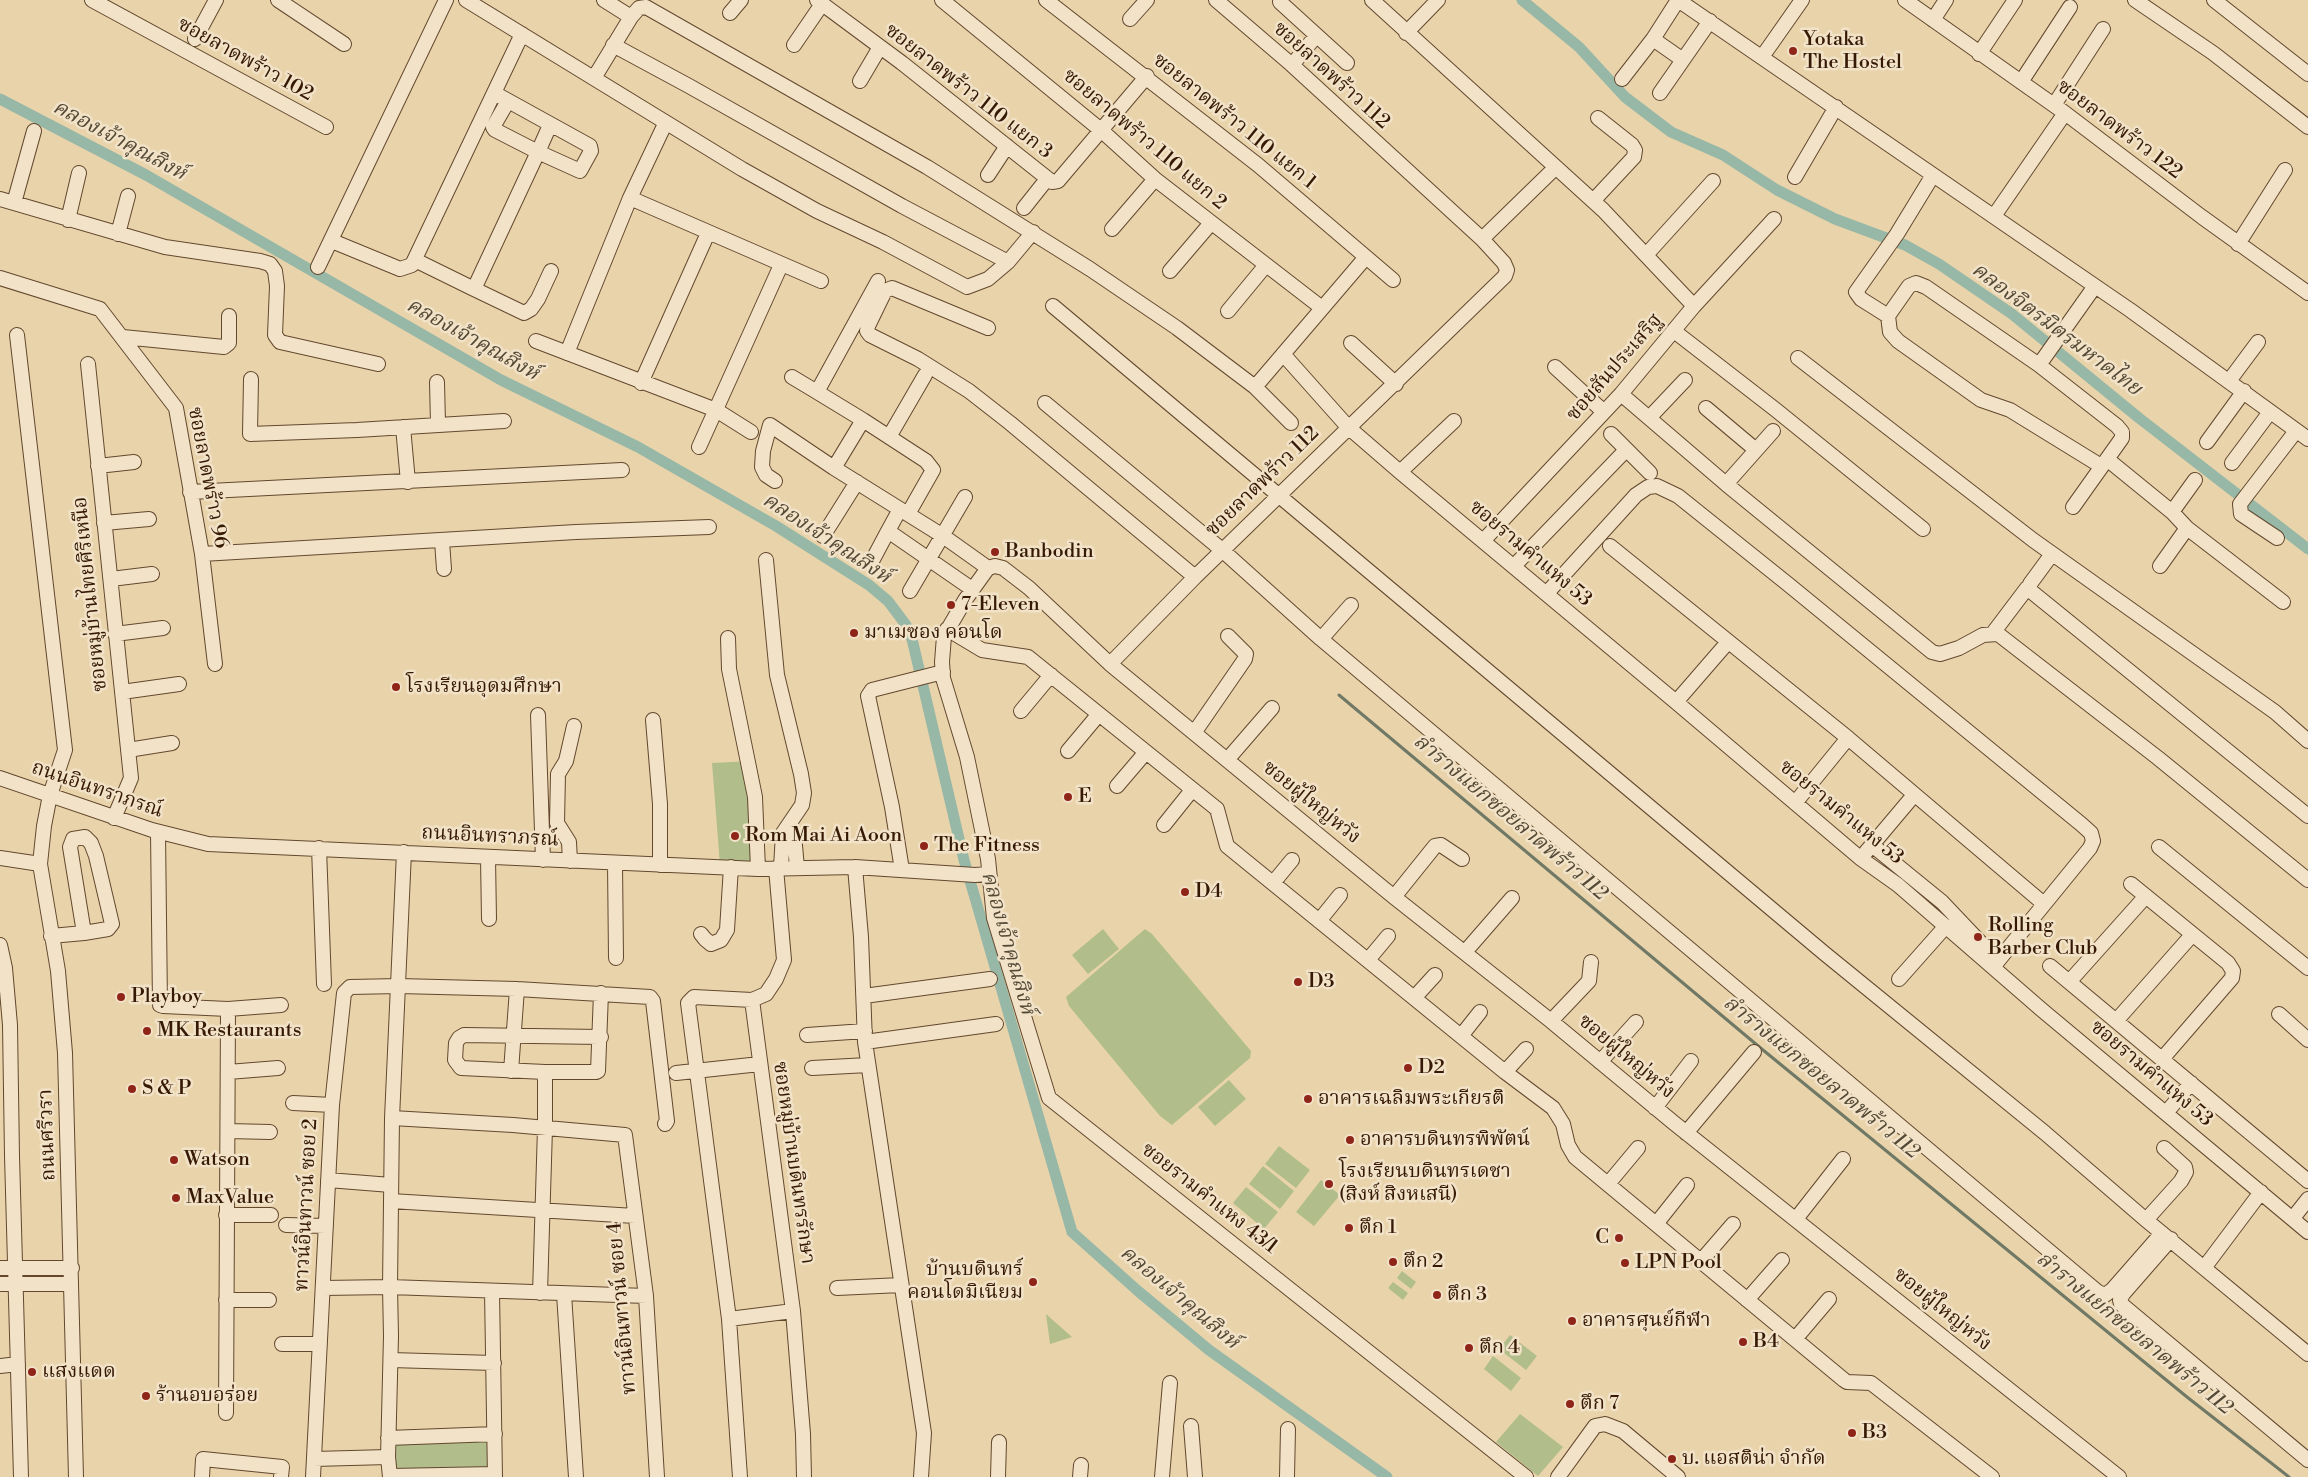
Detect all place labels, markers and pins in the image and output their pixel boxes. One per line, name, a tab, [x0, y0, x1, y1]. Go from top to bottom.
place label: Yotaka The Hostel	[1803, 28, 1902, 75]
marker: Yotaka The Hostel	[1787, 45, 1799, 57]
place label: Banbodin	[1005, 540, 1094, 564]
marker: Banbodin	[989, 546, 1001, 558]
place label: 7-Eleven	[961, 593, 1040, 617]
marker: 7-Eleven	[945, 599, 957, 611]
place label: มาเมซอง คอนโด	[864, 621, 1003, 645]
marker: มาเมซอง คอนโด	[848, 627, 860, 639]
place label: โรงเรียนอุดมศึกษา	[406, 675, 562, 699]
marker: โรงเรียนอุดมศึกษา	[390, 681, 402, 693]
place label: E	[1078, 785, 1092, 809]
marker: E	[1062, 791, 1074, 803]
place label: Rom Mai Ai Aoon	[745, 824, 902, 848]
marker: Rom Mai Ai Aoon	[729, 830, 741, 842]
place label: The Fitness	[934, 834, 1040, 858]
marker: The Fitness	[918, 840, 930, 852]
place label: D4	[1195, 880, 1222, 904]
marker: D4	[1179, 886, 1191, 898]
place label: Rolling Barber Club	[1988, 914, 2097, 961]
marker: Rolling Barber Club	[1972, 931, 1984, 943]
place label: D3	[1308, 970, 1335, 994]
marker: D3	[1292, 976, 1304, 988]
place label: Playboy	[131, 985, 202, 1009]
marker: Playboy	[115, 991, 127, 1003]
place label: MK Restaurants	[157, 1019, 301, 1043]
marker: MK Restaurants	[141, 1025, 153, 1037]
place label: D2	[1418, 1056, 1445, 1080]
marker: D2	[1402, 1062, 1414, 1074]
place label: S & P	[142, 1077, 191, 1101]
marker: S & P	[126, 1083, 138, 1095]
place label: อาคารเฉลิมพระเกียรติ	[1318, 1087, 1505, 1111]
marker: อาคารเฉลิมพระเกียรติ	[1302, 1093, 1314, 1105]
place label: อาคารบดินทรพิพัตน์	[1360, 1128, 1530, 1152]
marker: อาคารบดินทรพิพัตน์	[1344, 1134, 1356, 1146]
place label: Watson	[184, 1148, 250, 1172]
marker: Watson	[168, 1154, 180, 1166]
place label: โรงเรียนบดินทรเดชา (สิงห์ สิงหเสนี)	[1339, 1160, 1511, 1207]
marker: โรงเรียนบดินทรเดชา (สิงห์ สิงหเสนี)	[1323, 1178, 1335, 1190]
place label: MaxValue	[186, 1186, 274, 1210]
marker: MaxValue	[170, 1192, 182, 1204]
place label: ตึก 1	[1359, 1216, 1397, 1240]
marker: ตึก 1	[1343, 1222, 1355, 1234]
place label: C	[1595, 1226, 1609, 1250]
marker: C	[1613, 1232, 1625, 1244]
place label: ตึก 2	[1403, 1250, 1443, 1274]
place label: LPN Pool	[1635, 1251, 1722, 1275]
marker: ตึก 2	[1387, 1256, 1399, 1268]
marker: LPN Pool	[1619, 1257, 1631, 1269]
place label: บ้านบดินทร์ คอนโดมิเนียม	[907, 1258, 1023, 1305]
marker: บ้านบดินทร์ คอนโดมิเนียม	[1027, 1276, 1039, 1288]
place label: ตึก 3	[1447, 1283, 1487, 1307]
marker: ตึก 3	[1431, 1289, 1443, 1301]
place label: อาคารศุนย์กีฬา	[1582, 1309, 1711, 1333]
marker: อาคารศุนย์กีฬา	[1566, 1315, 1578, 1327]
place label: B4	[1753, 1330, 1779, 1354]
place label: ตึก 4	[1479, 1336, 1520, 1360]
marker: B4	[1737, 1336, 1749, 1348]
marker: ตึก 4	[1463, 1342, 1475, 1354]
place label: แสงแดด	[42, 1360, 116, 1384]
marker: แสงแดด	[26, 1366, 38, 1378]
place label: ร้านอบอร่อย	[156, 1384, 258, 1408]
marker: ร้านอบอร่อย	[140, 1390, 152, 1402]
place label: ตึก 7	[1580, 1392, 1619, 1416]
marker: ตึก 7	[1564, 1398, 1576, 1410]
place label: B3	[1862, 1421, 1887, 1445]
marker: B3	[1846, 1427, 1858, 1439]
place label: บ. แอสติน่า จำกัด	[1682, 1447, 1825, 1471]
marker: บ. แอสติน่า จำกัด	[1666, 1453, 1678, 1465]

